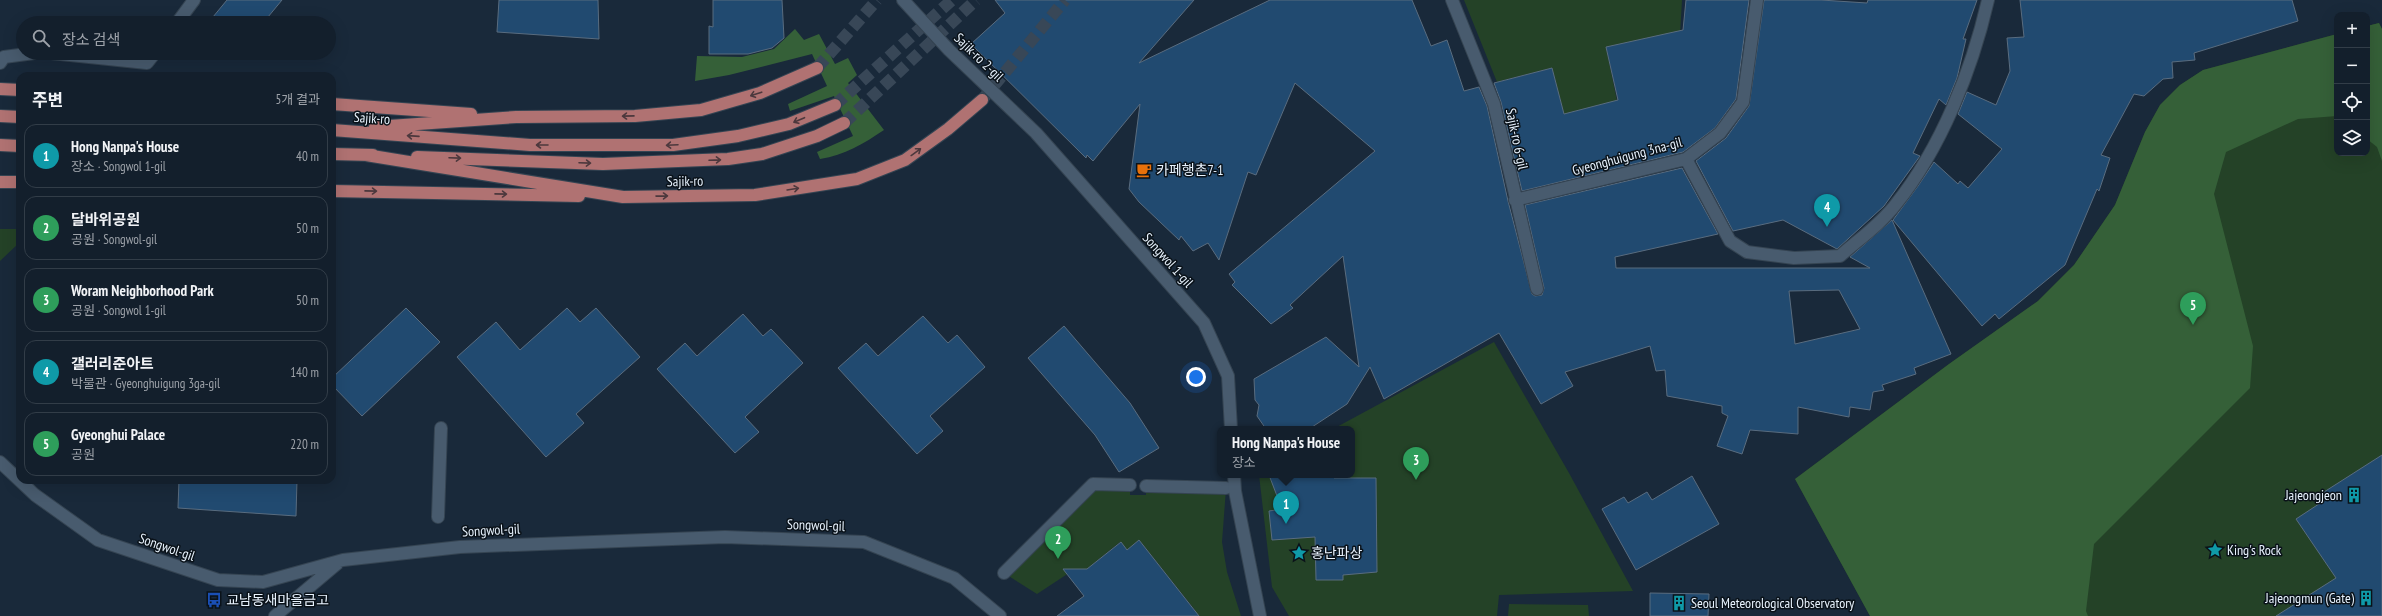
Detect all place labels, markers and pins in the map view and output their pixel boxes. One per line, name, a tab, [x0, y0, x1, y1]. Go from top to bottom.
cafe icon: 카페행촌7-1	[1135, 161, 1153, 179]
place label: 카페행촌7-1	[1156, 161, 1223, 179]
pin: 4	[1814, 194, 1840, 227]
pin: 5	[2180, 292, 2206, 325]
pin: 3	[1403, 447, 1429, 480]
place label: Jajeongjeon	[2284, 486, 2342, 504]
building icon: Jajeongjeon	[2345, 486, 2363, 504]
pin: 1	[1273, 491, 1299, 524]
pin: 2	[1045, 526, 1071, 559]
place icon: King's Rock	[2206, 541, 2224, 559]
place label: King's Rock	[2227, 541, 2282, 559]
place icon: 홍난파상	[1290, 544, 1308, 562]
place label: 홍난파상	[1311, 544, 1363, 562]
place label: Jajeongmun (Gate)	[2264, 589, 2355, 607]
building icon: Jajeongmun (Gate)	[2357, 589, 2375, 607]
bus stop icon: 교남동새마을금고	[205, 591, 223, 609]
place label: 교남동새마을금고	[226, 591, 329, 609]
building icon: Seoul Meteorological Observatory	[1670, 594, 1688, 612]
place label: Seoul Meteorological Observatory	[1691, 594, 1855, 612]

